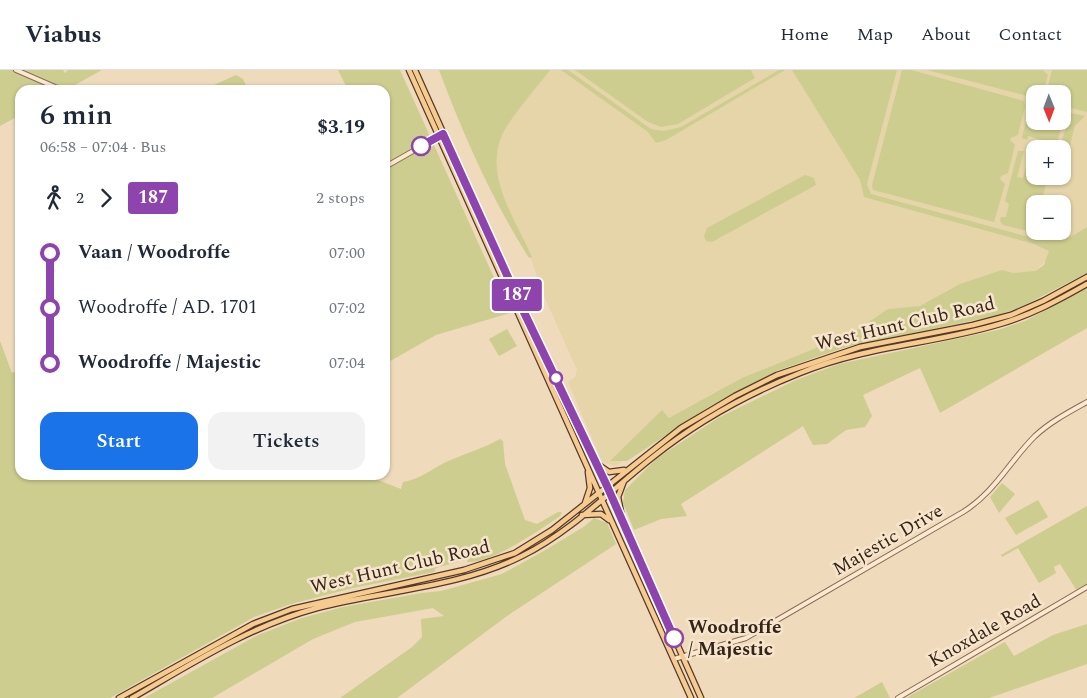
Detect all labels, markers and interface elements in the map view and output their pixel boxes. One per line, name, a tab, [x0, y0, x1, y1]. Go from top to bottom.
text: Viabus	[25, 17, 102, 53]
text: Home	[780, 21, 829, 48]
text: Map	[857, 21, 893, 48]
text: About	[921, 21, 971, 48]
text: Contact	[999, 21, 1062, 48]
north arrow	[1026, 85, 1071, 130]
map controls	[1026, 85, 1071, 240]
text: 6 min	[40, 94, 113, 137]
text: $3.19	[317, 113, 365, 142]
text: 06:58 – 07:04 · Bus	[40, 135, 166, 159]
unlabelled marker	[411, 136, 431, 156]
button: +	[1026, 140, 1071, 185]
icon: walk	[40, 184, 68, 212]
icon: forward	[92, 184, 120, 212]
text: 187	[138, 184, 168, 211]
text: 2	[76, 186, 84, 210]
text: 2 stops	[316, 186, 365, 210]
button: −	[1026, 195, 1071, 240]
text: Vaan / Woodroffe	[78, 238, 230, 267]
text: 07:00	[329, 241, 365, 265]
line badge: 187	[488, 279, 546, 311]
text: 187	[502, 281, 532, 308]
street label: West Hunt Club Road	[812, 289, 998, 359]
text: Woodroffe / AD. 1701	[78, 293, 258, 322]
text: 07:02	[329, 296, 365, 320]
text: Woodroffe / Majestic	[78, 348, 261, 377]
text: 07:04	[329, 351, 365, 375]
unlabelled marker	[549, 371, 563, 385]
button: Start	[40, 412, 198, 470]
button: Tickets	[208, 412, 365, 470]
street label: Majestic Drive	[827, 497, 949, 583]
street label: West Hunt Club Road	[307, 532, 493, 602]
street label: Knoxdale Road	[923, 587, 1047, 675]
place label: Woodroffe / Majestic	[688, 613, 781, 664]
marker: Woodroffe / Majestic	[664, 628, 684, 648]

